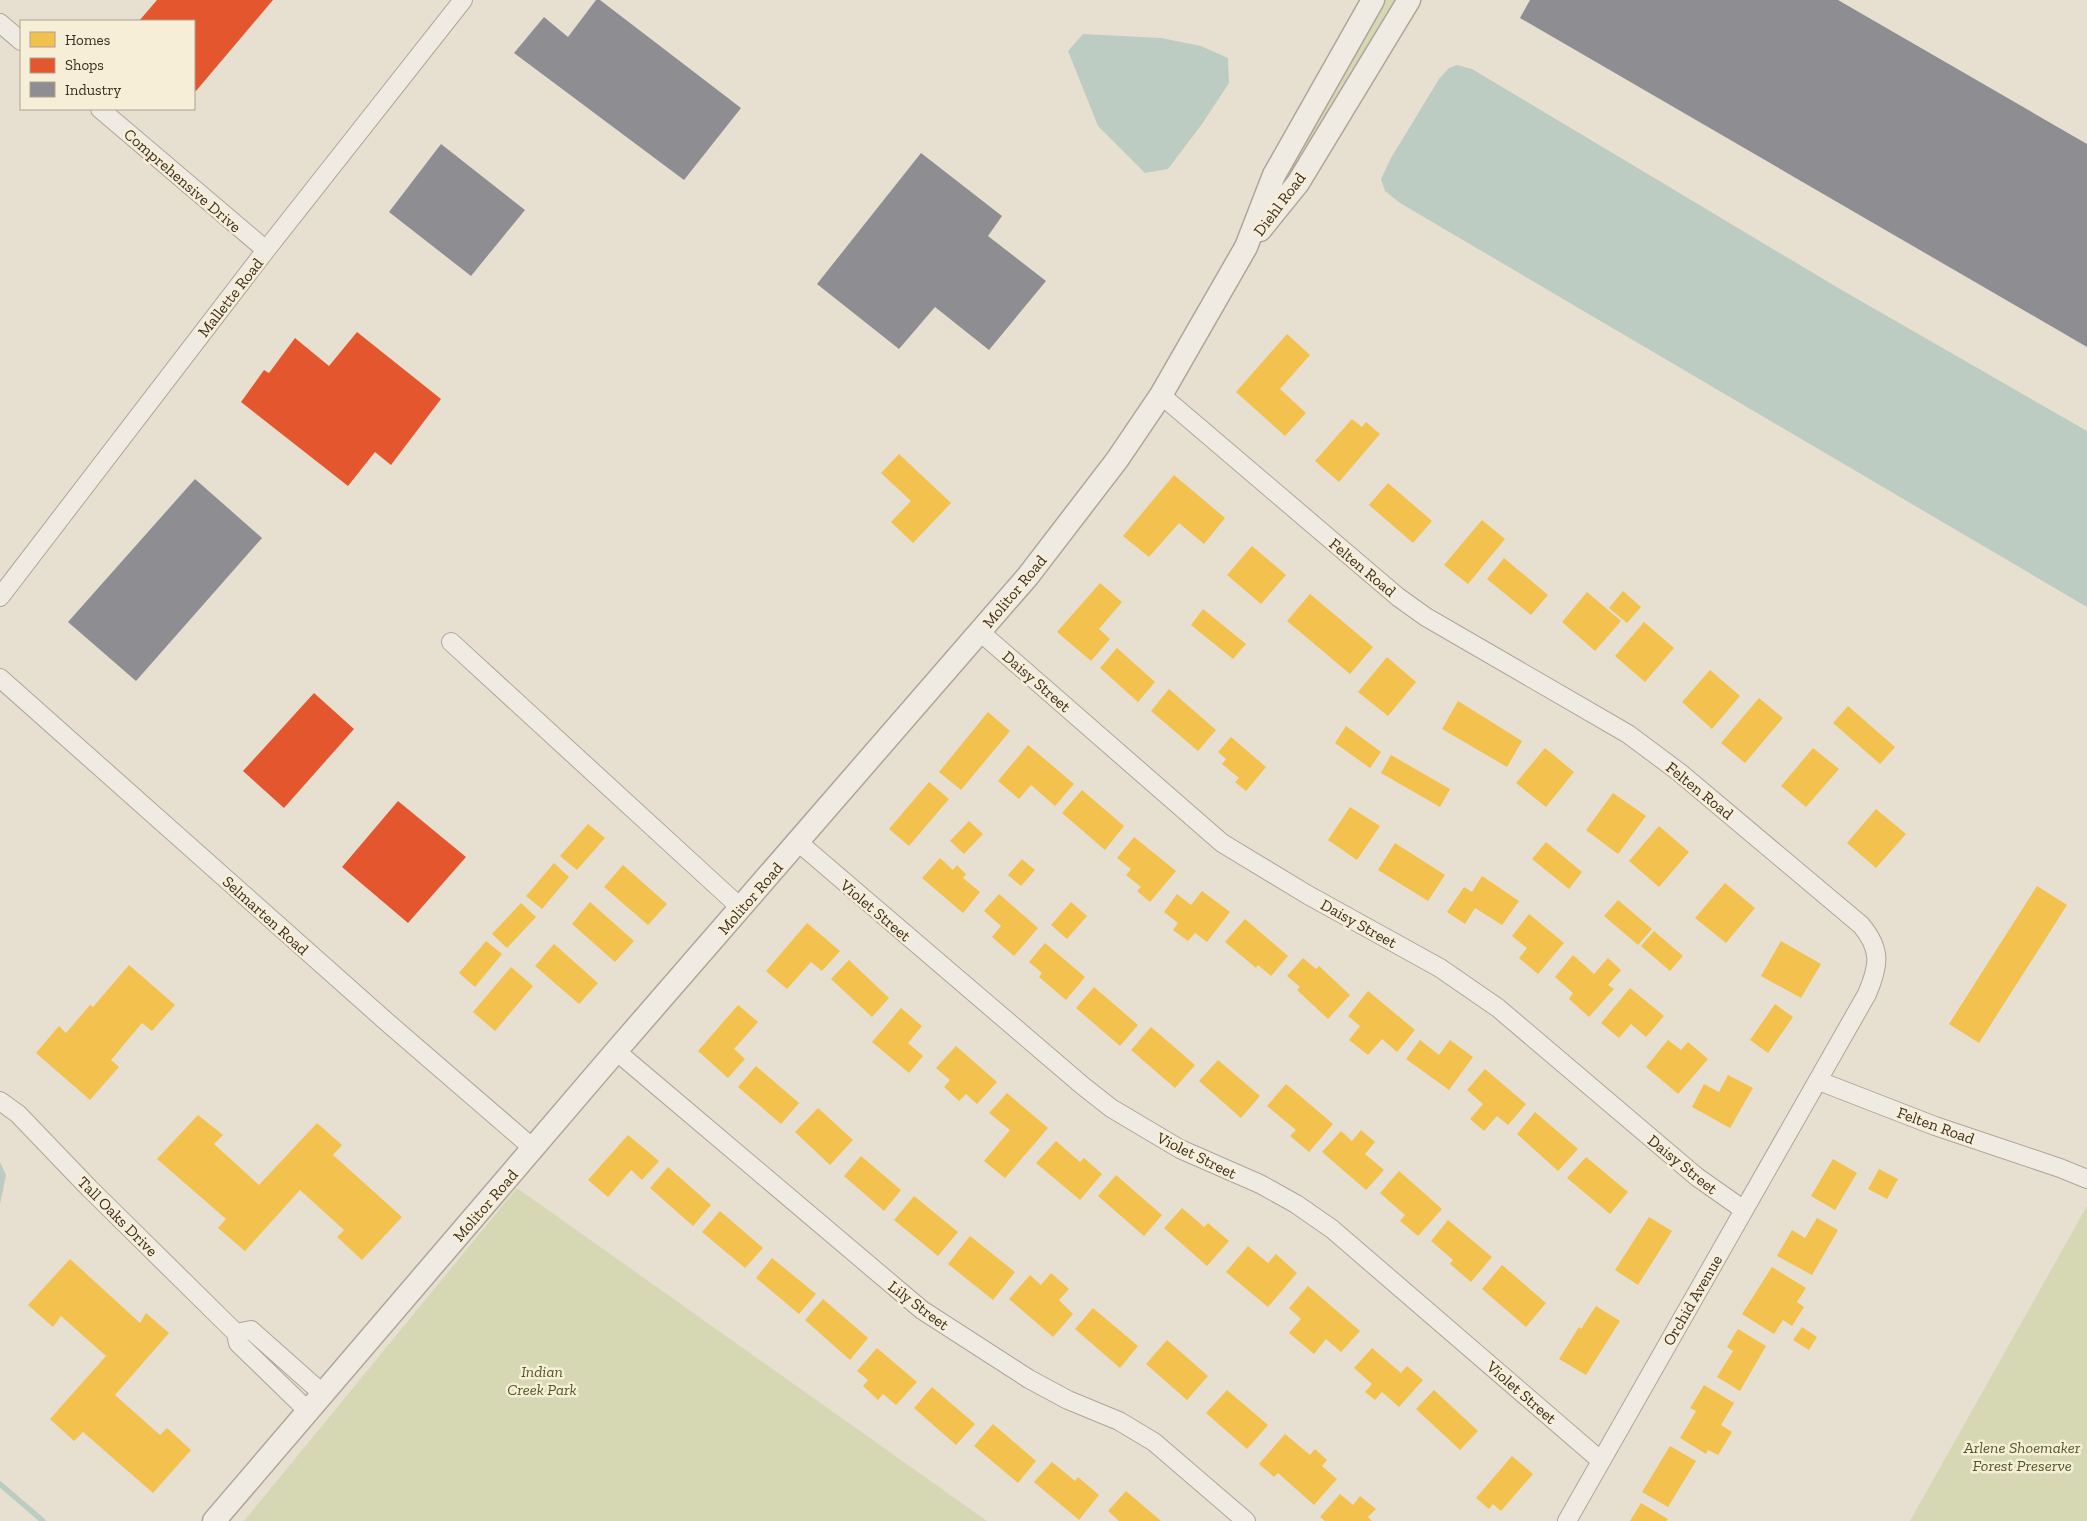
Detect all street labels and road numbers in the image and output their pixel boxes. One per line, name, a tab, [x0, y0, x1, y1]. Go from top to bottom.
street label: Comprehensive Drive	[120, 124, 245, 236]
street label: Diehl Road	[1249, 169, 1310, 240]
street label: Mallette Road	[194, 254, 267, 341]
street label: Felten Road	[1326, 534, 1400, 601]
street label: Molitor Road	[978, 551, 1051, 632]
street label: Daisy Street	[999, 647, 1075, 716]
street label: Felten Road	[1662, 758, 1737, 823]
street label: Molitor Road	[714, 858, 787, 938]
street label: Selmarten Road	[219, 872, 313, 959]
street label: Violet Street	[836, 875, 915, 945]
street label: Daisy Street	[1317, 895, 1400, 952]
street label: Felten Road	[1895, 1103, 1977, 1148]
street label: Violet Street	[1153, 1128, 1240, 1183]
street label: Daisy Street	[1644, 1131, 1721, 1198]
street label: Molitor Road	[449, 1165, 522, 1245]
street label: Tall Oaks Drive	[74, 1172, 162, 1260]
street label: Orchid Avenue	[1659, 1251, 1726, 1349]
street label: Lily Street	[885, 1276, 953, 1334]
street label: Violet Street	[1482, 1356, 1560, 1428]

